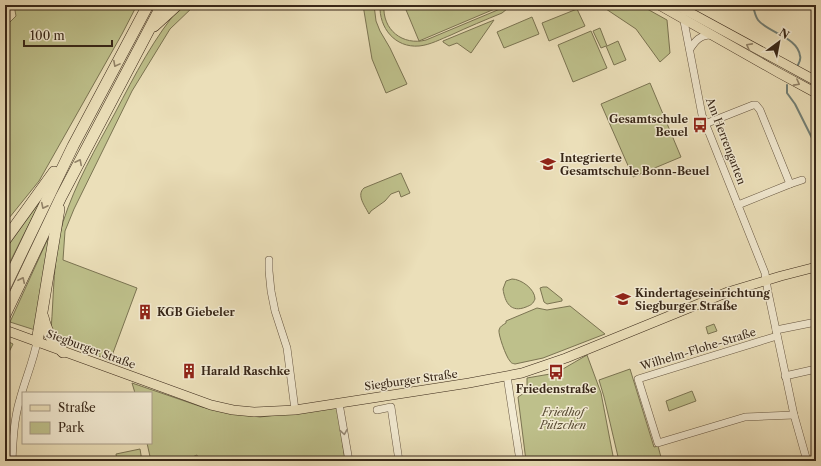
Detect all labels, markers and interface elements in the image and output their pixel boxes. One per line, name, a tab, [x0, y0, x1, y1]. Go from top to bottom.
scale bar	[24, 22, 112, 48]
north arrow	[759, 22, 799, 62]
text: N	[777, 25, 792, 42]
text: 100 m	[30, 28, 65, 43]
one-way arrow	[746, 43, 754, 51]
one-way arrow	[114, 60, 121, 67]
one-way arrow	[793, 78, 801, 86]
street label: Am Herrengarten	[703, 95, 749, 187]
place label: Gesamtschule Beuel	[609, 112, 688, 139]
bus stop icon: Gesamtschule Beuel	[691, 116, 709, 134]
place label: Integrierte Gesamtschule Bonn-Beuel	[560, 151, 709, 178]
school or university icon: Integrierte Gesamtschule Bonn-Beuel	[539, 155, 557, 173]
one-way arrow	[74, 159, 82, 166]
one-way arrow	[41, 202, 49, 209]
one-way arrow	[17, 276, 25, 284]
place label: Kindertageseinrichtung Siegburger Straße	[635, 286, 770, 313]
school or university icon: Kindertageseinrichtung Siegburger Straße	[614, 290, 632, 308]
building icon: KGB Giebeler	[136, 303, 154, 321]
place label: KGB Giebeler	[157, 305, 236, 319]
street label: Wilhelm-Flohe-Straße	[638, 325, 757, 374]
street label: Siegburger Straße	[45, 326, 137, 372]
building icon: Harald Raschke	[180, 362, 198, 380]
bus stop icon: Friedenstraße	[547, 363, 565, 381]
place label: Harald Raschke	[201, 364, 290, 378]
street label: Siegburger Straße	[364, 367, 458, 393]
place label: Friedenstraße	[516, 382, 597, 396]
legend	[22, 392, 152, 444]
text: Straße	[58, 400, 96, 415]
park label: Friedhof Pützchen	[539, 405, 589, 432]
text: Park	[58, 420, 85, 435]
one-way arrow	[339, 429, 348, 435]

